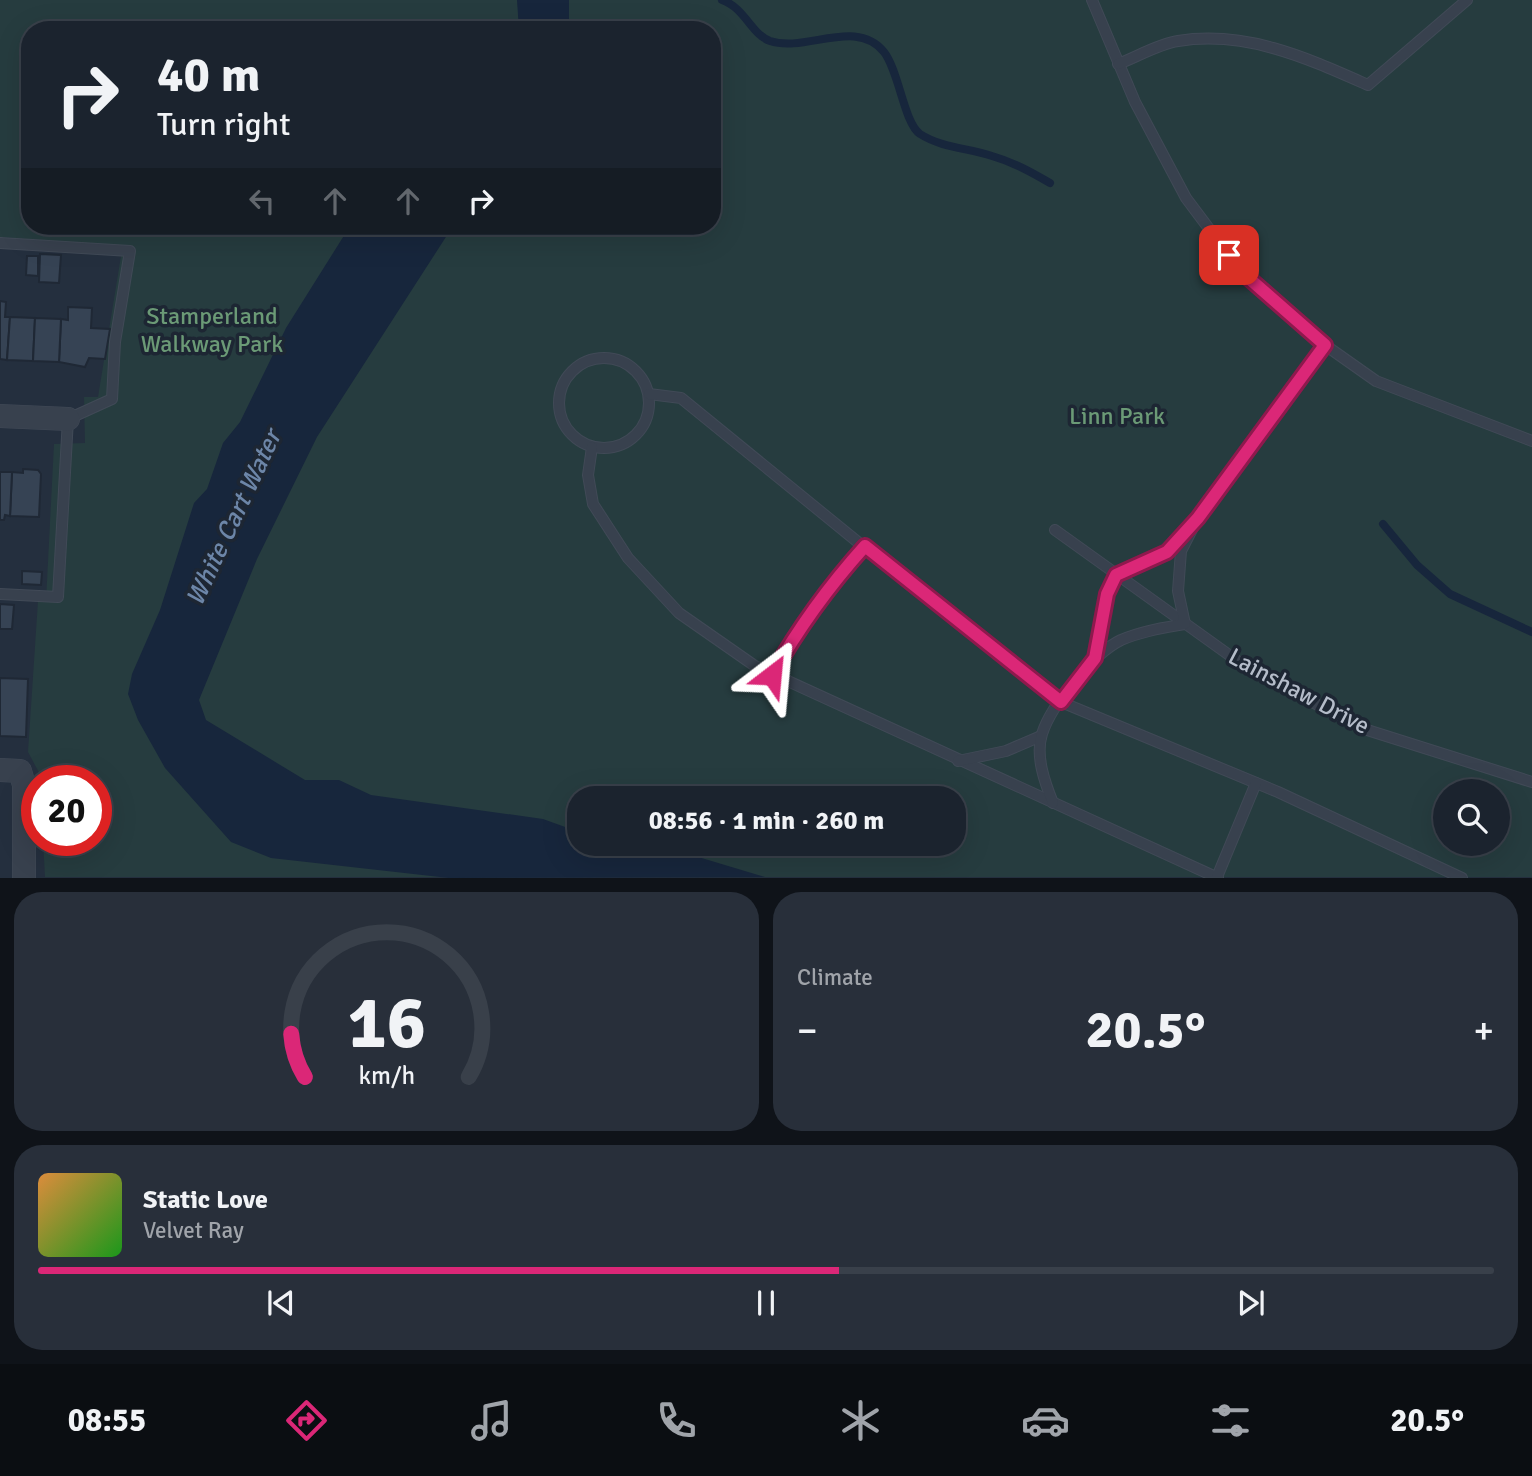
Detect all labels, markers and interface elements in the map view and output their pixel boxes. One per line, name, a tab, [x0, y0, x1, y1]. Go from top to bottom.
text: 40 m	[157, 45, 260, 105]
icon: right	[42, 49, 133, 140]
text: Turn right	[157, 105, 290, 144]
icon: left	[243, 182, 281, 220]
icon: ahead	[316, 182, 354, 220]
icon: ahead	[389, 182, 427, 220]
icon: right	[462, 182, 500, 220]
pin	[1199, 225, 1259, 285]
icon: arrive	[1210, 236, 1248, 274]
park label: Stamperland Walkway Park	[141, 301, 283, 359]
park label: Linn Park	[1069, 401, 1165, 431]
water label: White Cart Water	[179, 422, 290, 611]
position arrow	[735, 638, 809, 712]
street label: Lainshaw Drive	[1223, 641, 1375, 741]
speed limit sign: 20	[21, 765, 112, 856]
map controls	[1433, 779, 1510, 856]
button: search	[1433, 779, 1510, 856]
text: 08:56 · 1 min · 260 m	[649, 805, 884, 837]
text: Climate	[797, 963, 873, 992]
text: 16	[347, 980, 426, 1069]
text: 20.5°	[1086, 998, 1205, 1062]
text: −	[797, 1007, 818, 1054]
text: +	[1473, 1007, 1494, 1054]
text: km/h	[358, 1060, 415, 1091]
text: Static Love	[143, 1184, 268, 1216]
text: Velvet Ray	[143, 1216, 244, 1245]
icon: previous	[262, 1284, 300, 1322]
icon: pause	[747, 1284, 785, 1322]
icon: next	[1232, 1284, 1270, 1322]
icon: directions	[282, 1396, 331, 1445]
icon: music	[467, 1396, 516, 1445]
icon: phone	[652, 1396, 701, 1445]
icon: climate	[836, 1396, 885, 1445]
icon: car	[1021, 1396, 1070, 1445]
icon: filters	[1206, 1396, 1255, 1445]
text: 08:55	[68, 1401, 146, 1440]
text: 20.5°	[1390, 1401, 1464, 1440]

